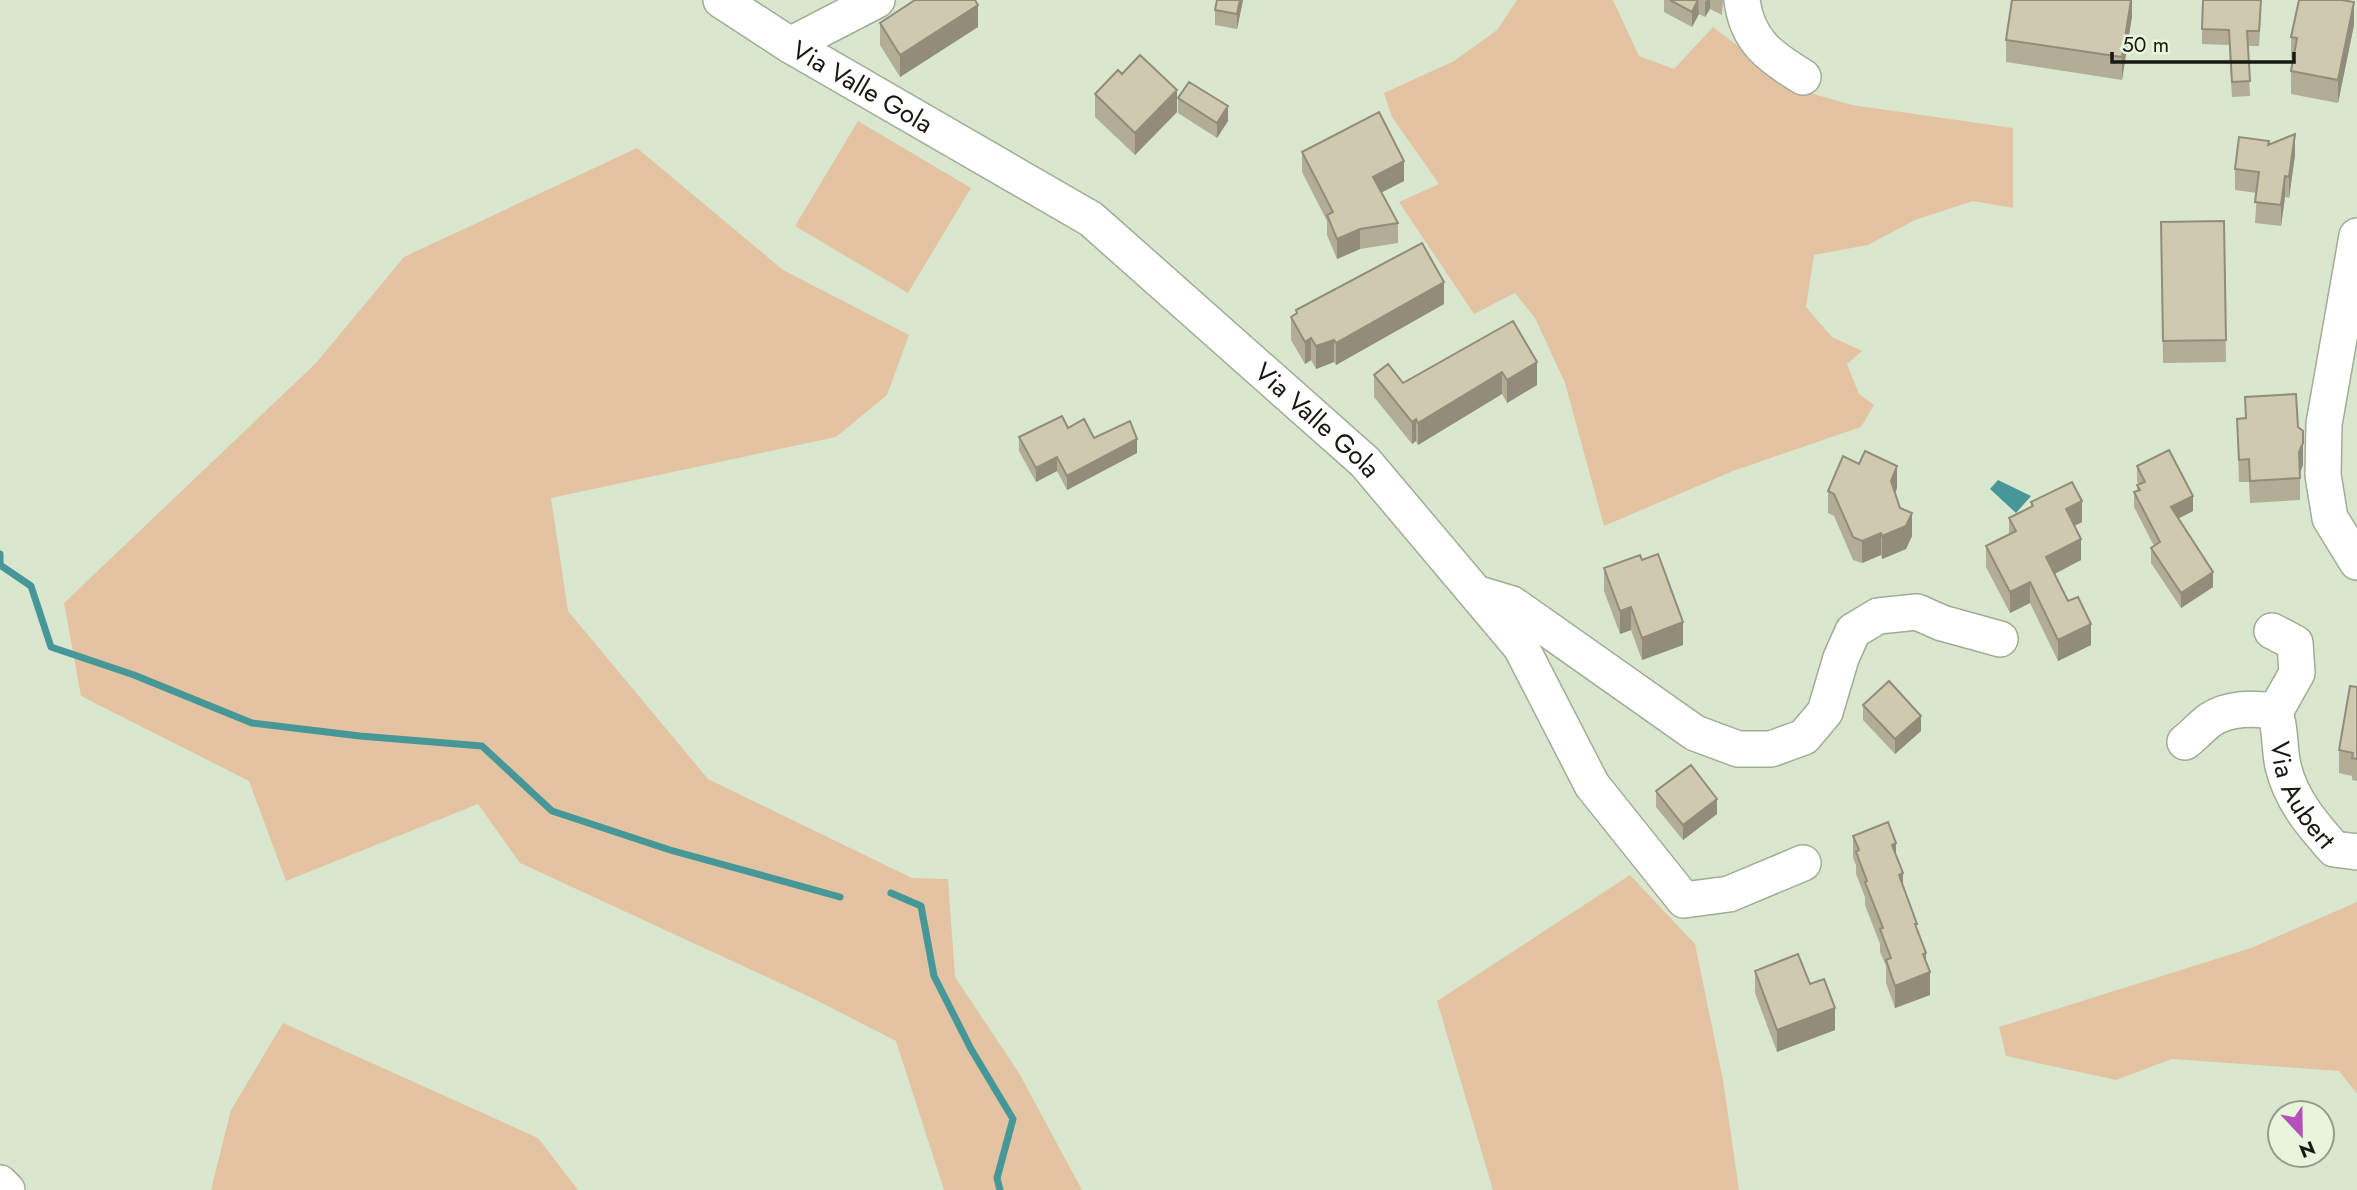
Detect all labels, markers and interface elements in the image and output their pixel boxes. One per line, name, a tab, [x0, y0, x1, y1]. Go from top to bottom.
scale bar	[2112, 21, 2294, 65]
text: 50 m	[2122, 30, 2169, 60]
street label: Via Valle Gola	[785, 31, 940, 143]
street label: Via Valle Gola	[1246, 354, 1389, 486]
street label: Via Aubert	[2261, 739, 2345, 858]
north arrow	[2266, 1099, 2336, 1169]
text: N	[2295, 1134, 2319, 1165]

